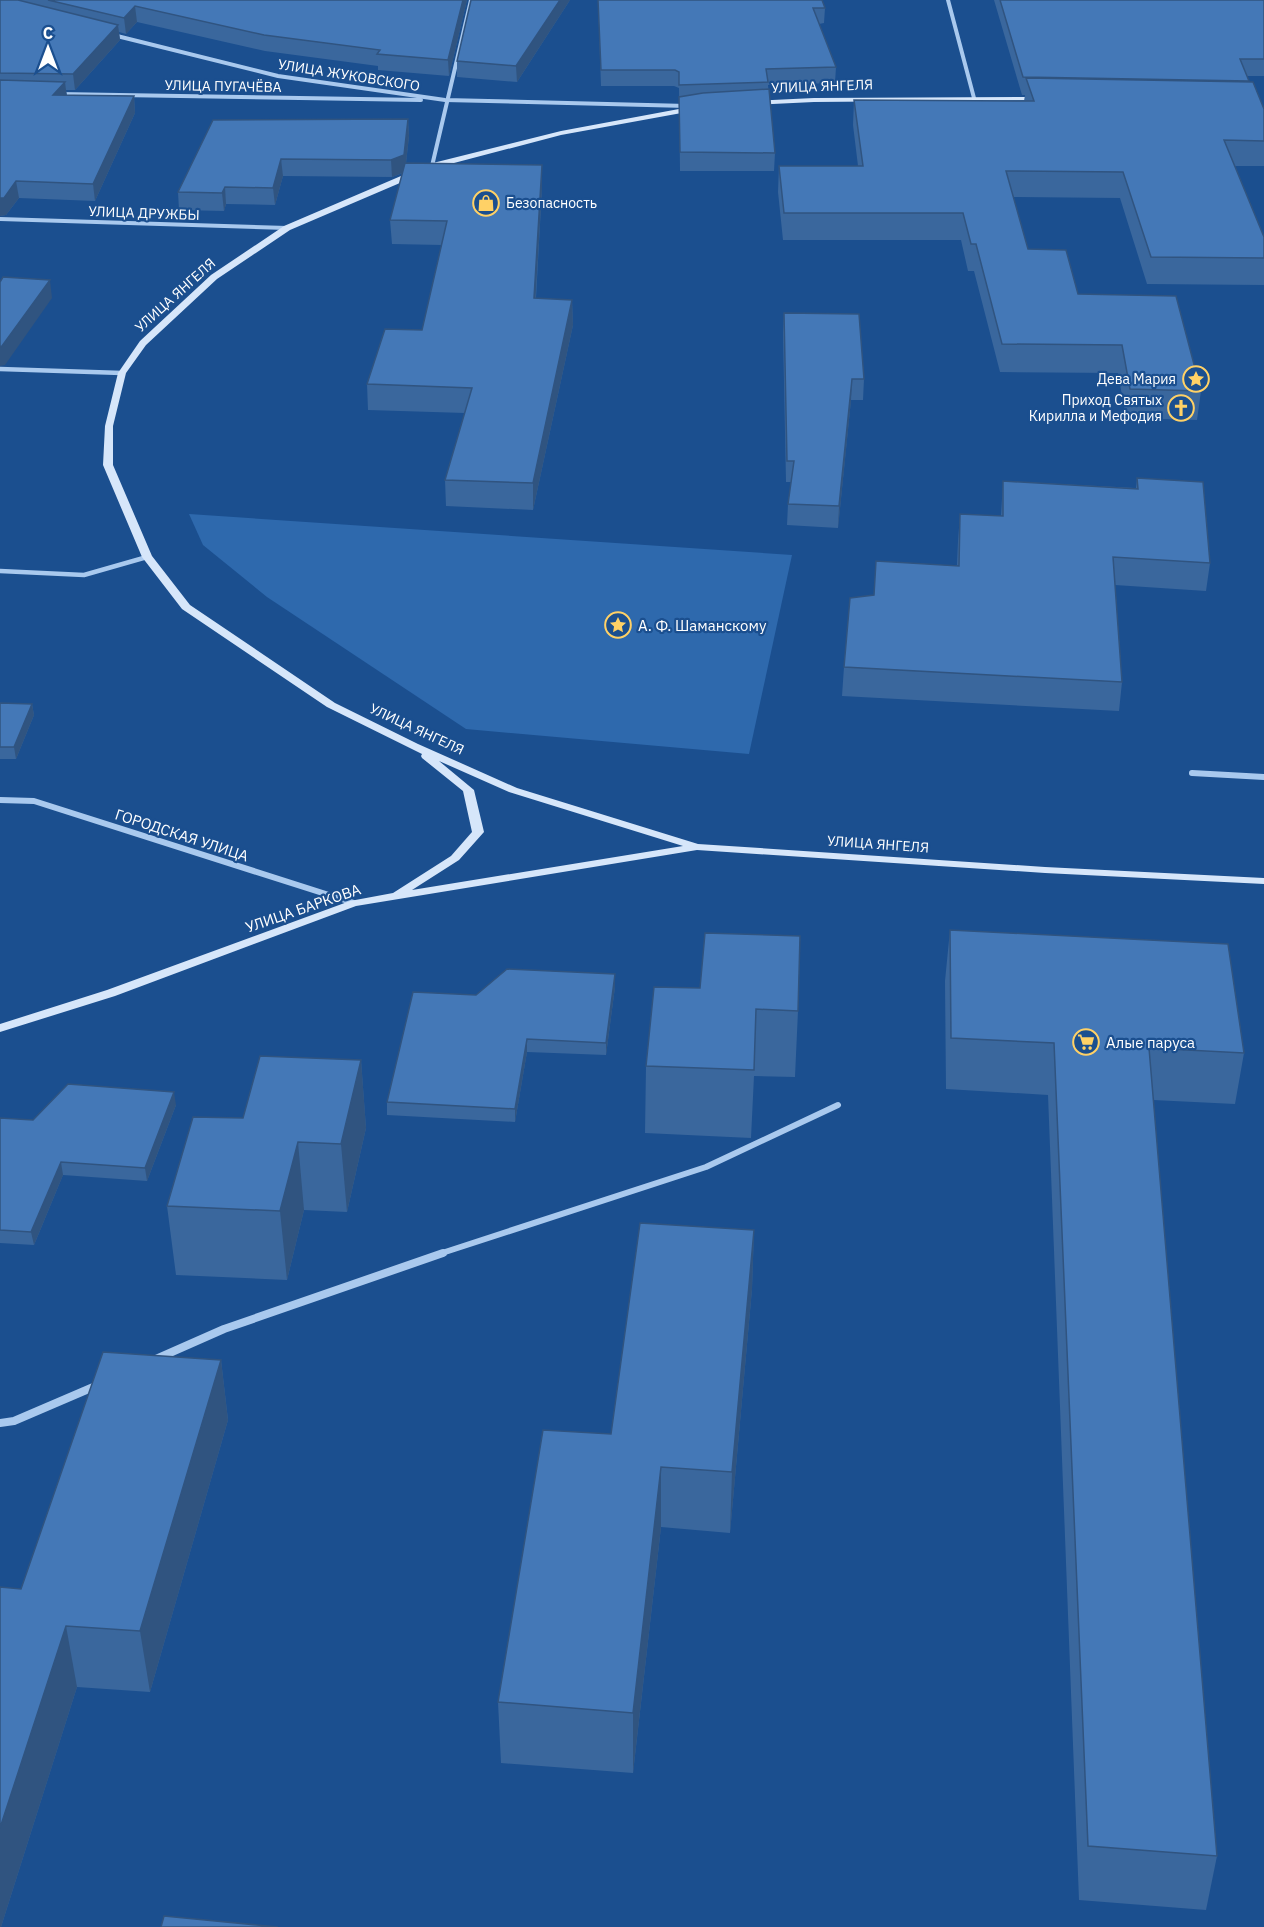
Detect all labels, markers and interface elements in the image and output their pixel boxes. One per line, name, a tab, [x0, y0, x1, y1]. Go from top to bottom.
north arrow	[18, 18, 78, 78]
text: С	[43, 23, 53, 43]
street label: УЛИЦА ЖУКОВСКОГО	[277, 55, 421, 95]
street label: УЛИЦА ЯНГЕЛЯ	[771, 75, 873, 97]
street label: УЛИЦА ПУГАЧЁВА	[164, 76, 282, 96]
shop icon: Безопасность	[471, 188, 501, 218]
place label: Безопасность	[506, 194, 597, 212]
street label: УЛИЦА ДРУЖБЫ	[88, 202, 200, 224]
street label: УЛИЦА ЯНГЕЛЯ	[131, 254, 219, 336]
place icon: Дева Мария	[1181, 364, 1211, 394]
place label: Дева Мария	[1097, 370, 1176, 388]
place label: Приход Святых Кирилла и Мефодия	[1029, 391, 1162, 425]
church icon: Приход Святых Кирилла и Мефодия	[1166, 393, 1196, 423]
place icon: А. Ф. Шаманскому	[603, 610, 633, 640]
place label: А. Ф. Шаманскому	[638, 616, 767, 635]
street label: УЛИЦА ЯНГЕЛЯ	[367, 699, 467, 759]
street label: ГОРОДСКАЯ УЛИЦА	[113, 804, 251, 866]
street label: УЛИЦА ЯНГЕЛЯ	[826, 831, 930, 857]
street label: УЛИЦА БАРКОВА	[243, 879, 364, 937]
supermarket icon: Алые паруса	[1071, 1027, 1101, 1057]
place label: Алые паруса	[1106, 1033, 1195, 1052]

